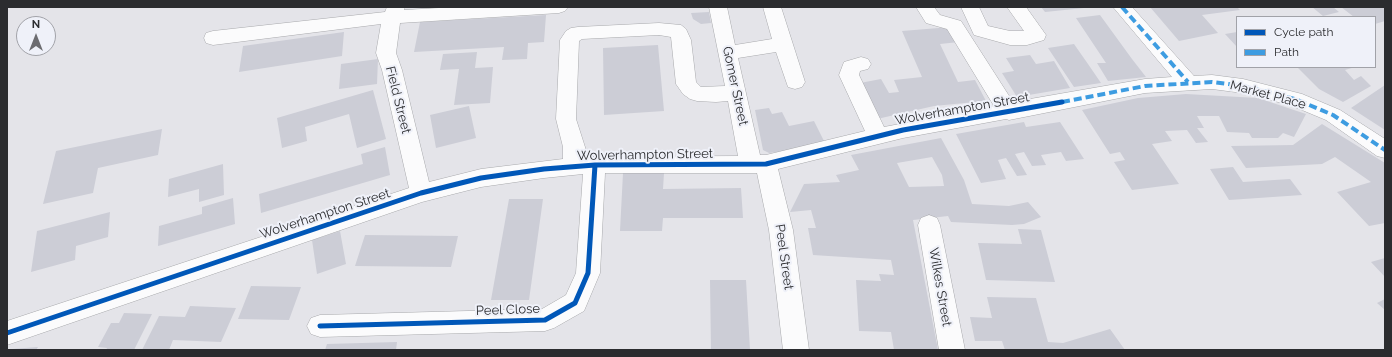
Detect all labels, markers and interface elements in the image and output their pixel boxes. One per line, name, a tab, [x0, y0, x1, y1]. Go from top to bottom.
north arrow	[16, 16, 56, 56]
legend	[1236, 16, 1376, 68]
text: N	[32, 18, 40, 31]
text: Cycle path	[1274, 25, 1333, 39]
street label: Gomer Street	[719, 45, 751, 127]
text: Path	[1274, 45, 1299, 59]
street label: Field Street	[382, 65, 414, 135]
street label: Market Place	[1228, 77, 1308, 113]
street label: Wolverhampton Street	[894, 90, 1030, 128]
street label: Wolverhampton Street	[577, 146, 713, 164]
street label: Wolverhampton Street	[258, 186, 392, 242]
street label: Peel Street	[772, 223, 796, 291]
street label: Wilkes Street	[925, 246, 955, 328]
street label: Peel Close	[476, 301, 540, 319]

